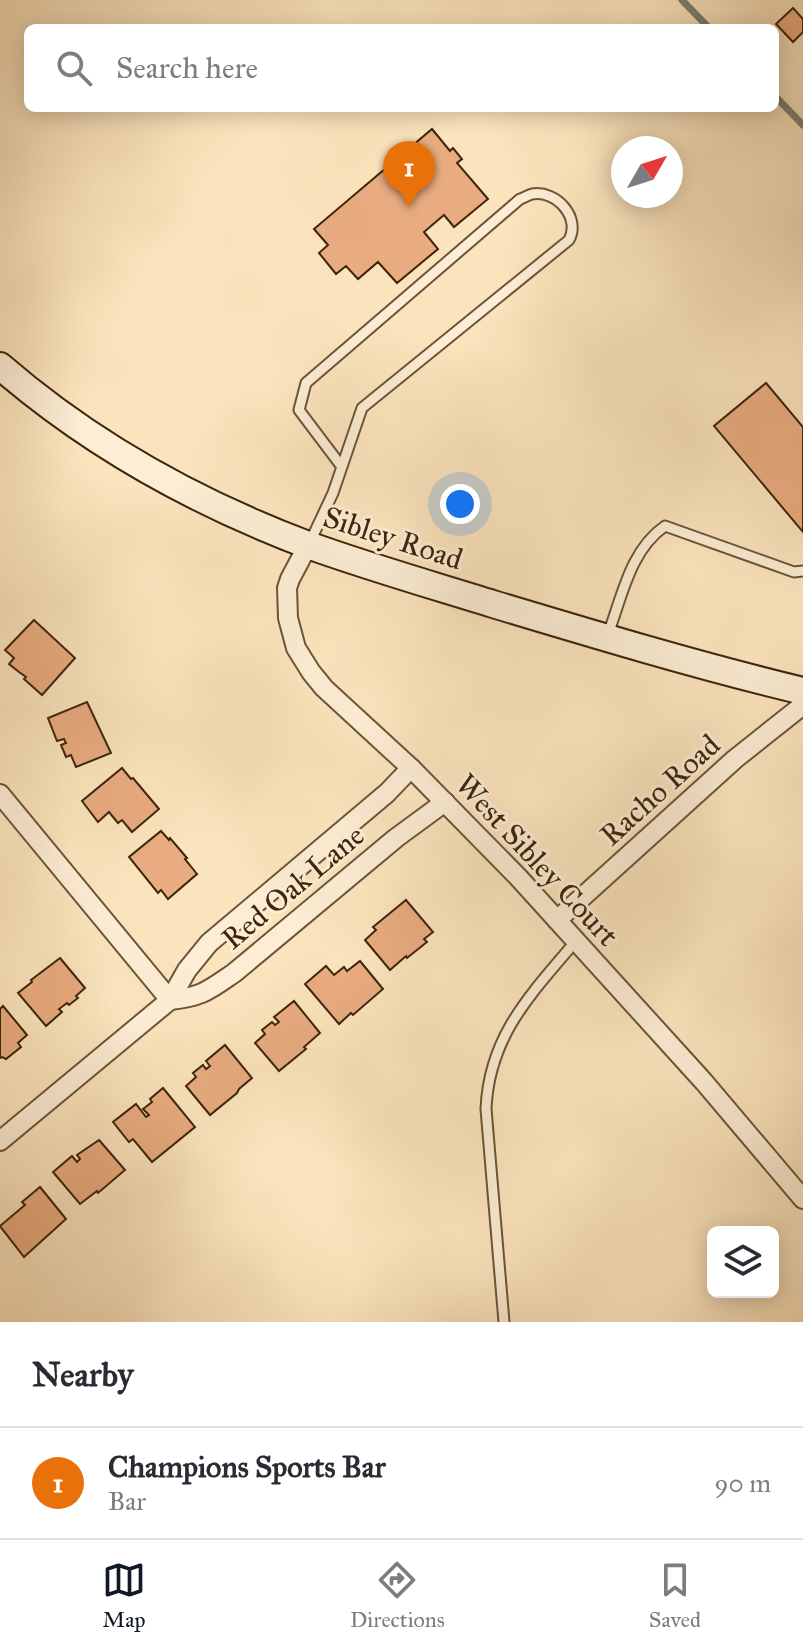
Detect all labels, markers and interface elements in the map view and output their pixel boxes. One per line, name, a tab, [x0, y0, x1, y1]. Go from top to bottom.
search box	[24, 24, 779, 112]
icon: search	[52, 46, 96, 90]
text: Search here	[116, 50, 258, 86]
north arrow	[611, 136, 683, 208]
pin: 1	[383, 141, 435, 207]
your location	[440, 484, 480, 524]
street label: Sibley Road	[319, 499, 467, 577]
street label: Racho Road	[593, 727, 727, 853]
street label: West Sibley Court	[448, 767, 626, 954]
street label: Red Oak Lane	[215, 817, 371, 957]
map controls	[707, 1226, 779, 1298]
button: layers	[707, 1226, 779, 1298]
text: Nearby	[32, 1354, 134, 1395]
text: Champions Sports Bar	[108, 1449, 386, 1485]
text: 1	[53, 1467, 63, 1499]
text: 90 m	[714, 1467, 771, 1499]
text: Bar	[108, 1485, 146, 1517]
tab: Map	[102, 1558, 146, 1633]
tab: Directions	[350, 1558, 445, 1633]
tab: Saved	[649, 1558, 701, 1633]

